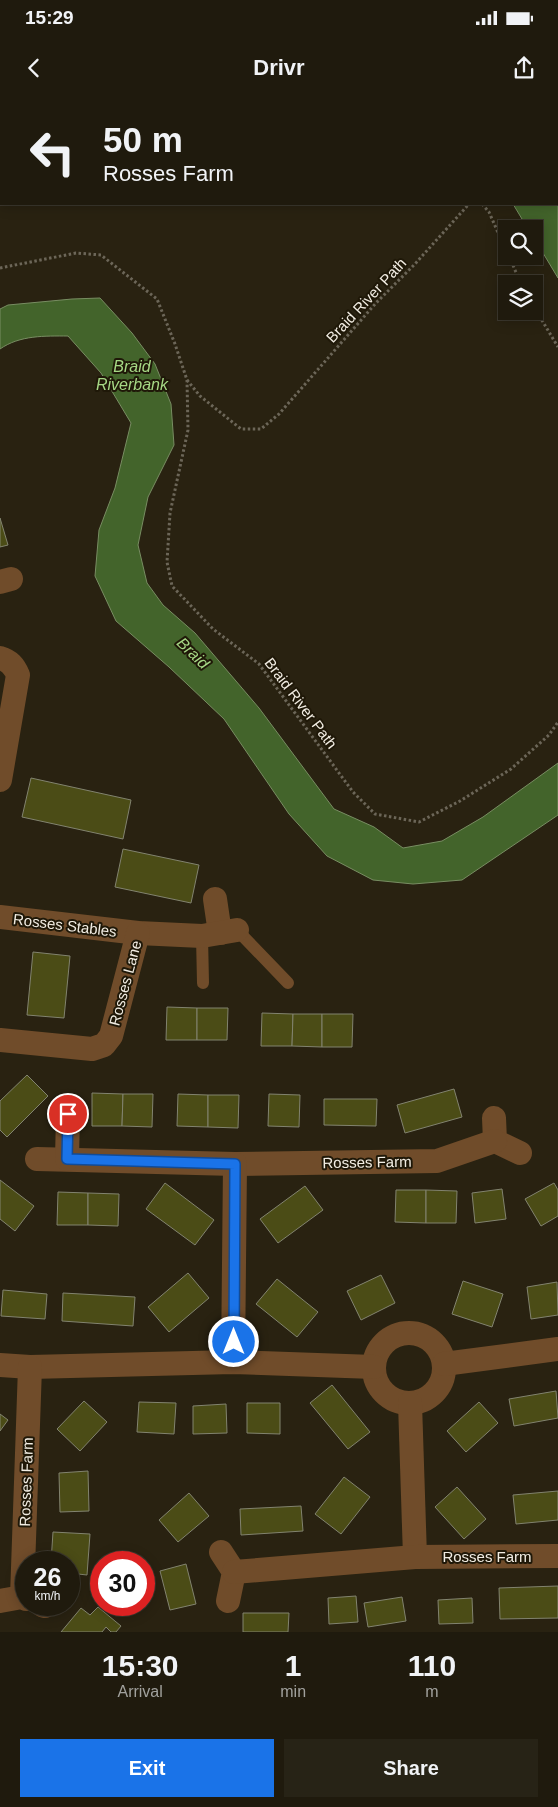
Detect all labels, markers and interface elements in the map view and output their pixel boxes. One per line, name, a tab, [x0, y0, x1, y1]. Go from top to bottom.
text: 15:29	[25, 7, 74, 28]
icon: back	[20, 54, 48, 82]
icon: share	[510, 54, 538, 82]
text: Drivr	[253, 55, 305, 80]
icon: left	[20, 120, 85, 185]
text: 50 m	[103, 120, 183, 159]
text: Rosses Farm	[103, 161, 234, 186]
map controls	[498, 220, 543, 320]
button: search	[498, 220, 543, 265]
street label: Braid River Path	[323, 254, 409, 346]
button: layers	[498, 275, 543, 320]
water label: Braid Riverbank	[96, 358, 169, 393]
water label: Braid	[174, 634, 213, 673]
street label: Braid River Path	[261, 654, 341, 752]
street label: Rosses Stables	[12, 910, 118, 940]
street label: Rosses Lane	[105, 939, 145, 1027]
pin	[47, 1093, 89, 1135]
icon: arrive	[54, 1100, 82, 1128]
street label: Rosses Farm	[322, 1153, 412, 1171]
position arrow	[207, 1315, 259, 1367]
street label: Rosses Farm	[16, 1437, 36, 1527]
street label: Rosses Farm	[442, 1548, 532, 1565]
speed limit sign: 30	[90, 1551, 155, 1616]
text: 26	[34, 1563, 61, 1591]
text: km/h	[34, 1589, 61, 1603]
text: 15:30	[102, 1649, 179, 1682]
text: 1	[285, 1649, 302, 1682]
text: 110	[408, 1649, 456, 1682]
text: Arrival	[117, 1683, 163, 1700]
text: min	[280, 1683, 306, 1700]
text: m	[425, 1683, 439, 1700]
button: Exit	[20, 1739, 274, 1797]
button: Share	[284, 1739, 538, 1797]

